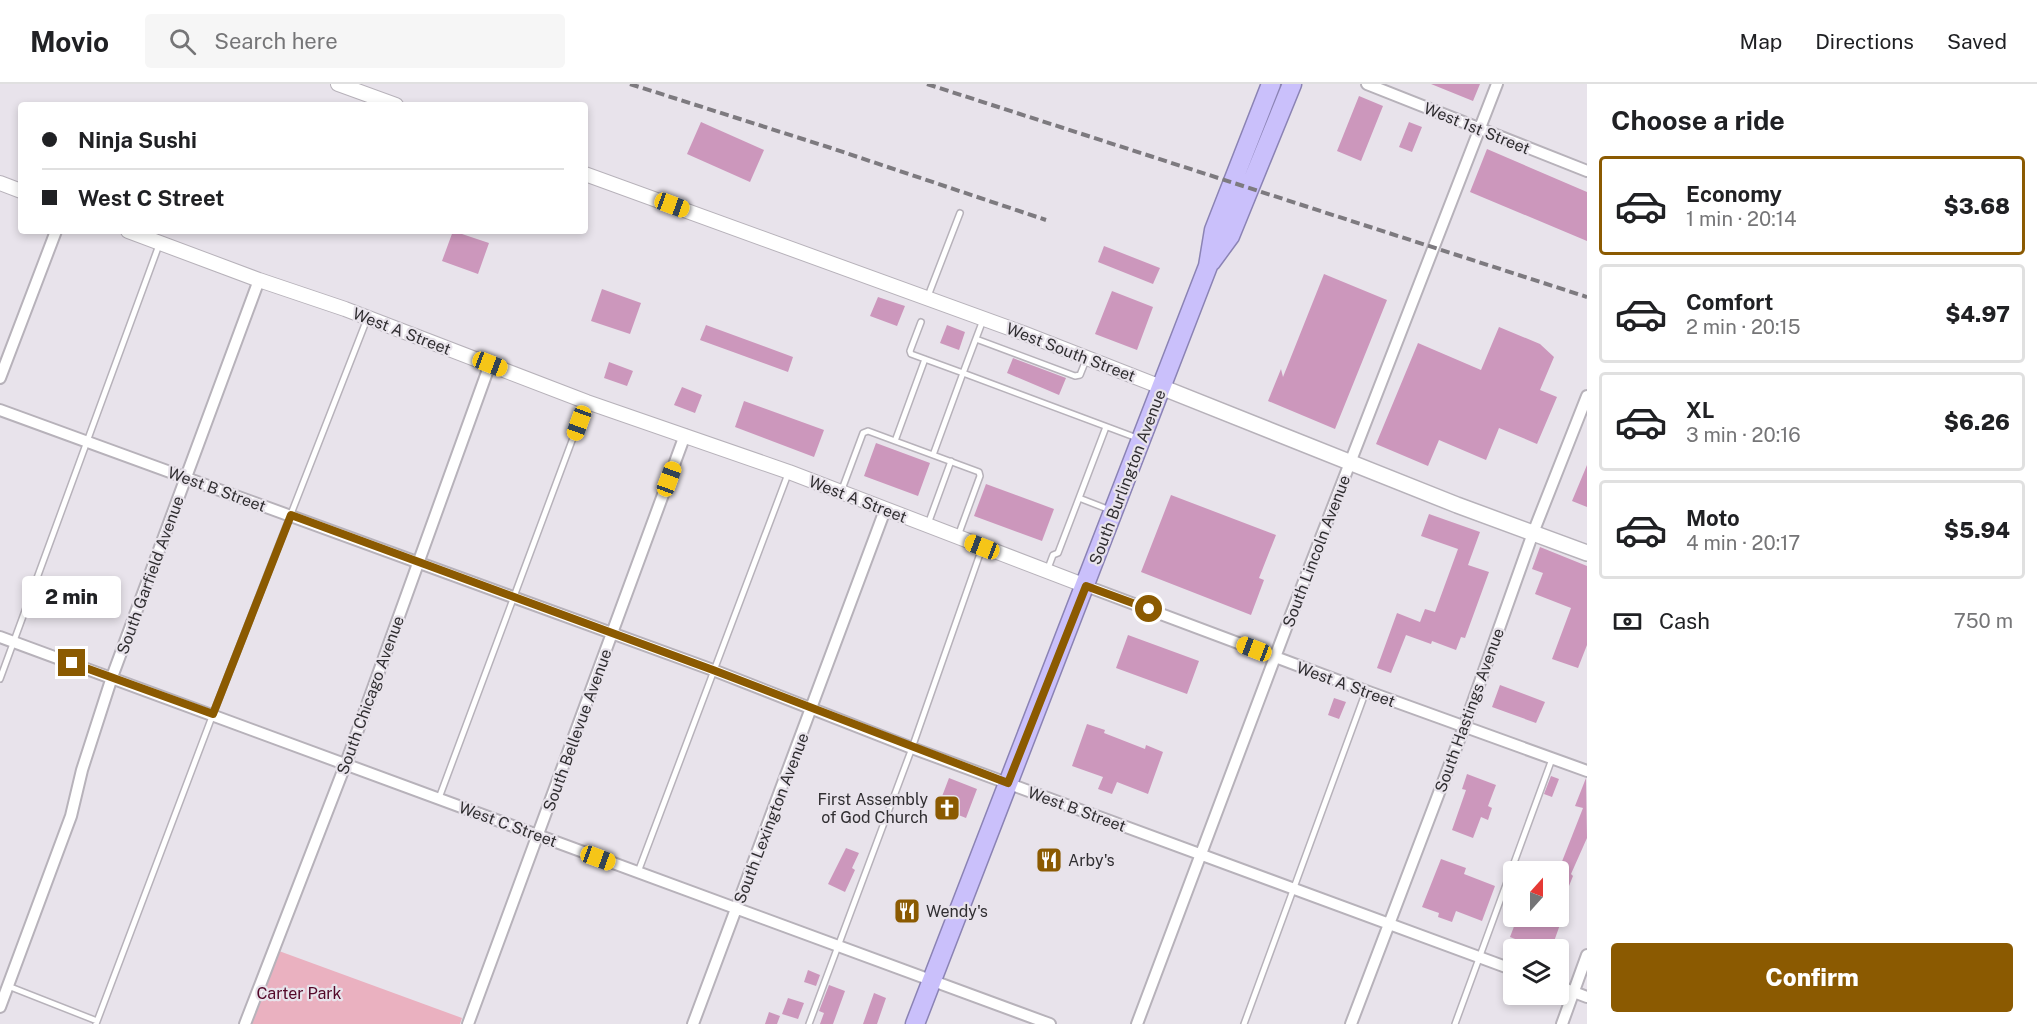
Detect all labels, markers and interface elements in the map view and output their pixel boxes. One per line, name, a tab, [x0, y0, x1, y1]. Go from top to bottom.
search box	[145, 14, 565, 68]
text: Movio	[30, 25, 109, 58]
icon: search	[166, 25, 199, 58]
text: Search here	[214, 28, 338, 54]
text: Map	[1740, 29, 1782, 54]
text: Directions	[1815, 29, 1914, 54]
text: Saved	[1947, 29, 2007, 54]
street label: West 1st Street	[1421, 99, 1533, 158]
text: Choose a ride	[1611, 104, 1785, 136]
text: Ninja Sushi	[78, 127, 197, 153]
icon: car	[1614, 179, 1668, 233]
text: Economy	[1686, 181, 1782, 207]
text: West C Street	[78, 185, 224, 211]
car	[652, 190, 692, 220]
text: $3.68	[1944, 193, 2010, 219]
text: 1 min · 20:14	[1686, 207, 1796, 231]
icon: car	[1614, 287, 1668, 341]
text: Comfort	[1686, 289, 1773, 315]
text: $4.97	[1945, 301, 2010, 327]
street label: West A Street	[350, 304, 454, 359]
text: 2 min · 20:15	[1686, 315, 1801, 339]
street label: West South Street	[1004, 319, 1138, 386]
car	[470, 349, 510, 379]
street label: South Burlington Avenue	[1085, 387, 1170, 567]
icon: car	[1614, 395, 1668, 449]
text: XL	[1686, 397, 1714, 423]
car	[564, 403, 594, 443]
text: $6.26	[1944, 409, 2010, 435]
text: 3 min · 20:16	[1686, 423, 1801, 447]
car	[654, 459, 684, 499]
street label: West B Street	[165, 463, 268, 516]
street label: West A Street	[806, 472, 910, 527]
street label: South Lincoln Avenue	[1279, 472, 1354, 630]
street label: South Garfield Avenue	[113, 493, 188, 657]
icon: car	[1614, 503, 1668, 557]
text: Moto	[1686, 505, 1740, 531]
text: $5.94	[1944, 517, 2010, 543]
text: 4 min · 20:17	[1686, 531, 1800, 555]
car	[962, 532, 1002, 562]
callout: 2 min	[22, 576, 122, 618]
text: 2 min	[45, 585, 98, 609]
route start	[1135, 595, 1162, 622]
icon: cash	[1611, 605, 1644, 638]
text: Cash	[1659, 608, 1710, 634]
text: 750 m	[1954, 609, 2013, 633]
street label: South Chicago Avenue	[333, 613, 408, 777]
street label: South Hastings Avenue	[1431, 625, 1508, 795]
car	[1234, 634, 1274, 664]
street label: South Bellevue Avenue	[539, 646, 616, 814]
route end	[58, 649, 85, 676]
street label: West A Street	[1294, 658, 1398, 711]
street label: South Lexington Avenue	[730, 730, 813, 906]
street label: West B Street	[1025, 783, 1128, 836]
place label: First Assembly of God Church	[817, 790, 928, 827]
church icon: First Assembly of God Church	[932, 793, 962, 823]
street label: West C Street	[456, 798, 560, 851]
car	[578, 843, 618, 873]
restaurant icon: Arby's	[1034, 845, 1064, 875]
place label: Arby's	[1068, 851, 1115, 870]
north arrow	[1503, 861, 1569, 927]
map controls	[1503, 861, 1569, 1005]
restaurant icon: Wendy's	[892, 896, 922, 926]
place label: Wendy's	[926, 902, 988, 921]
button: layers	[1503, 939, 1569, 1005]
button: Confirm	[1611, 943, 2013, 1012]
park label: Carter Park	[256, 984, 342, 1003]

